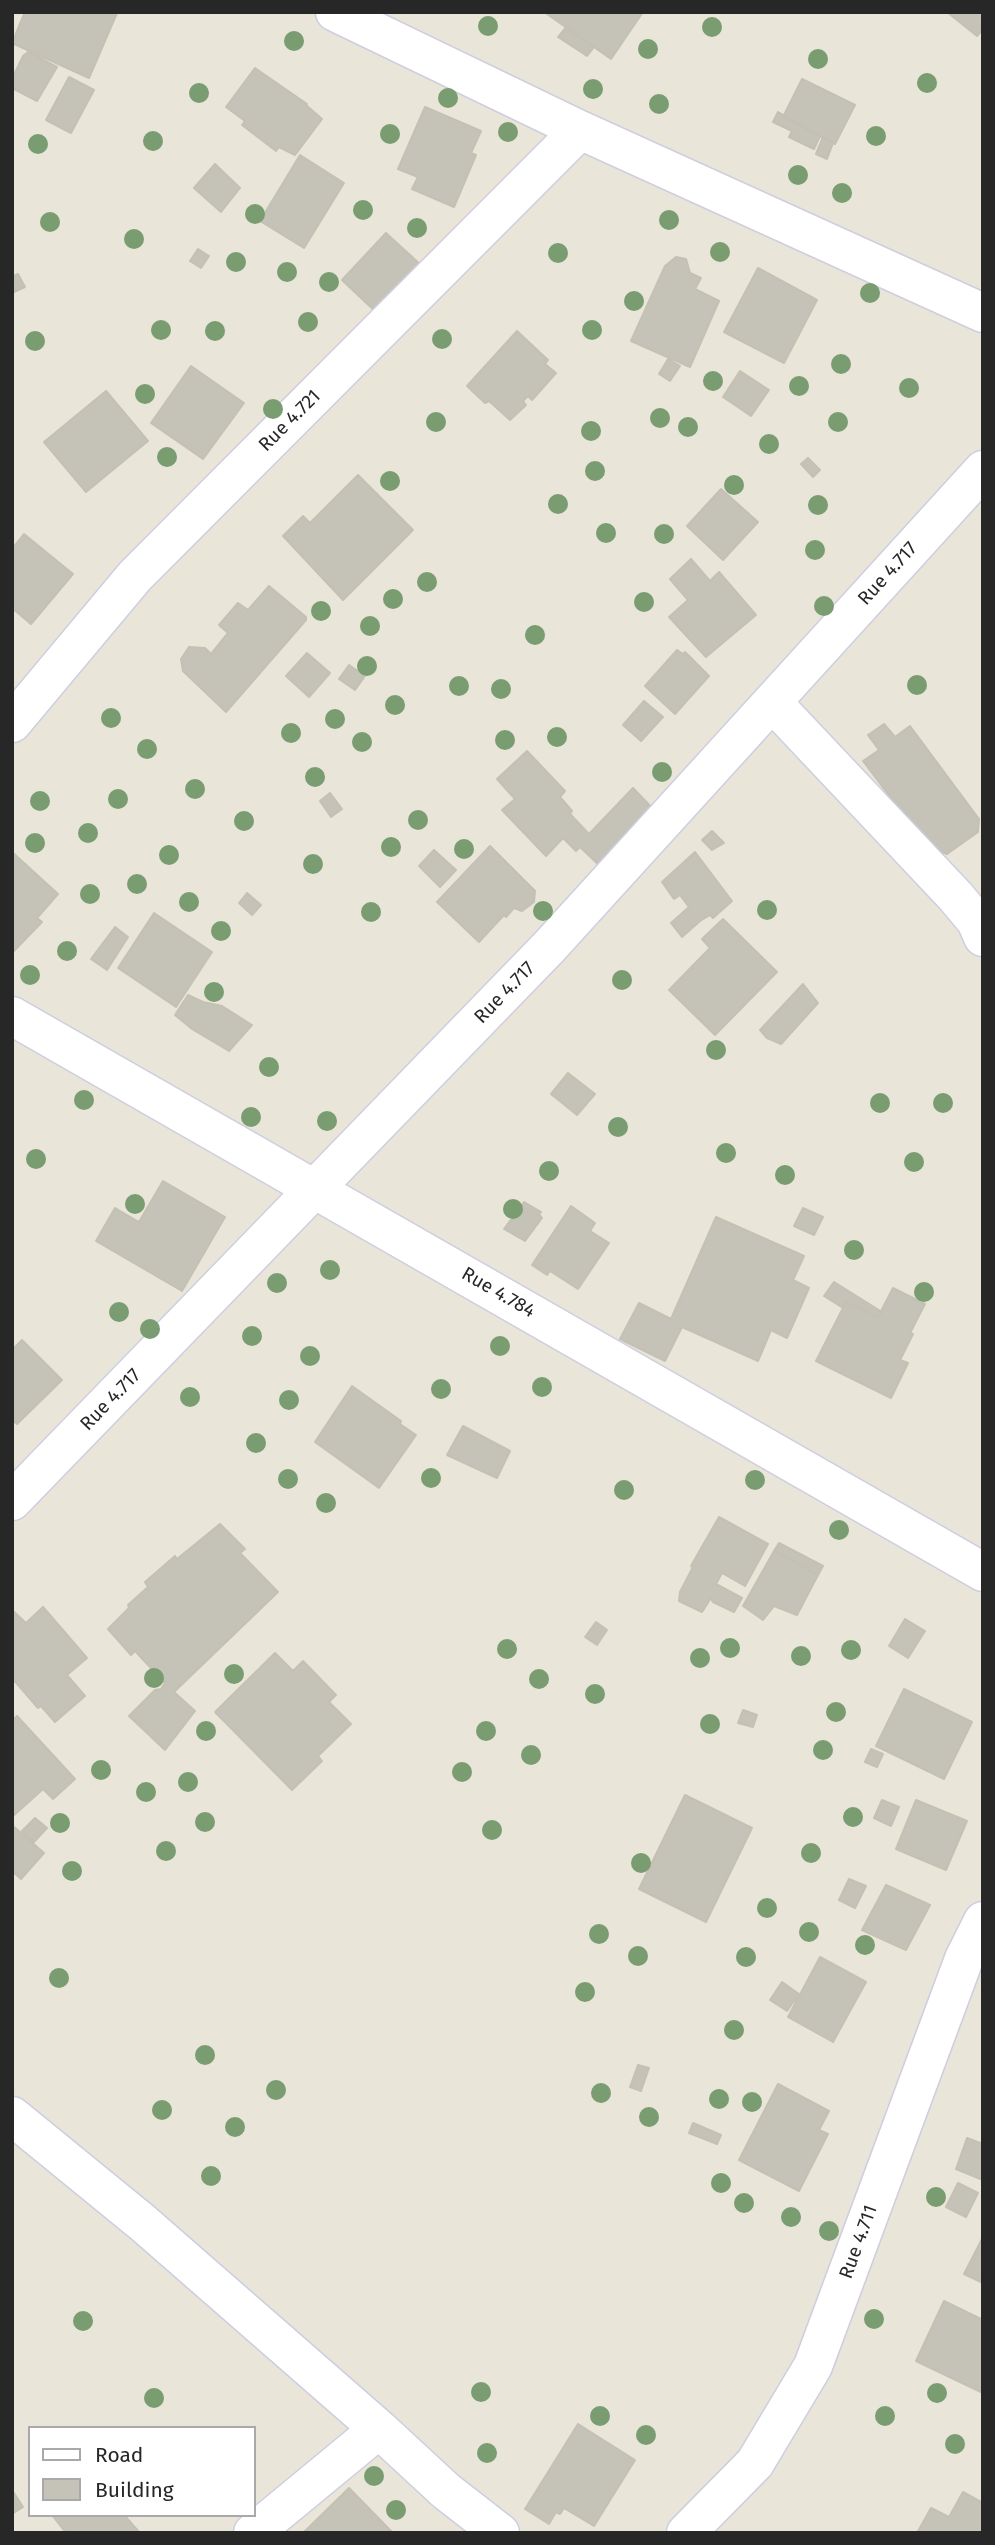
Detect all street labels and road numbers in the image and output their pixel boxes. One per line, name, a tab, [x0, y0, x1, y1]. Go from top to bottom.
street label: Rue 4.721	[254, 385, 326, 457]
street label: Rue 4.717	[854, 538, 922, 610]
street label: Rue 4.717	[470, 957, 540, 1029]
street label: Rue 4.784	[457, 1263, 539, 1323]
street label: Rue 4.717	[76, 1364, 146, 1436]
street label: Rue 4.711	[835, 2202, 883, 2282]

